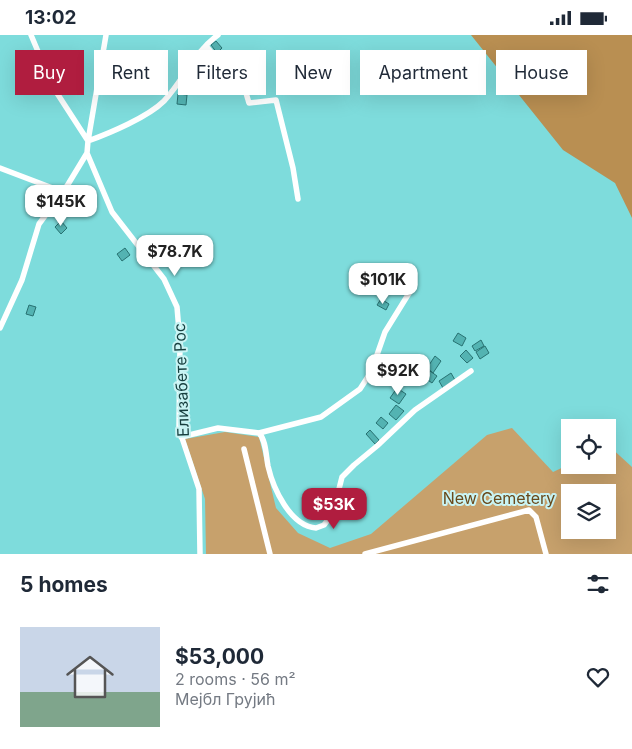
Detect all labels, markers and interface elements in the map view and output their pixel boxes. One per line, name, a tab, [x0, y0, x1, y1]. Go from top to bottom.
text: 13:02	[25, 6, 77, 29]
chip: Buy	[15, 50, 84, 95]
chip: Rent	[94, 50, 168, 95]
chip: Filters	[178, 50, 266, 95]
chip: New	[276, 50, 350, 95]
chip: Apartment	[360, 50, 486, 95]
chip: House	[496, 50, 587, 95]
pin: $145K	[26, 185, 96, 227]
text: $145K	[36, 191, 86, 211]
pin: $78.7K	[134, 235, 216, 277]
text: $78.7K	[147, 241, 203, 261]
pin: $101K	[348, 263, 418, 305]
text: $101K	[360, 269, 406, 289]
street label: Елизабете Рос	[169, 323, 193, 437]
pin: $92K	[368, 353, 428, 396]
text: $92K	[377, 360, 419, 380]
map controls	[561, 419, 616, 539]
button: locate	[561, 419, 616, 474]
button: layers	[561, 484, 616, 539]
pin: $53K	[304, 487, 364, 530]
park label: New Cemetery	[443, 488, 555, 508]
text: $53K	[313, 494, 355, 514]
icon: filters	[584, 570, 612, 598]
text: 5 homes	[20, 572, 108, 597]
text: $53,000	[175, 644, 264, 669]
icon: home	[60, 647, 120, 707]
icon: heart	[584, 663, 612, 691]
text: 2 rooms · 56 m²	[175, 669, 296, 689]
text: Мејбл Грујић	[175, 689, 275, 709]

